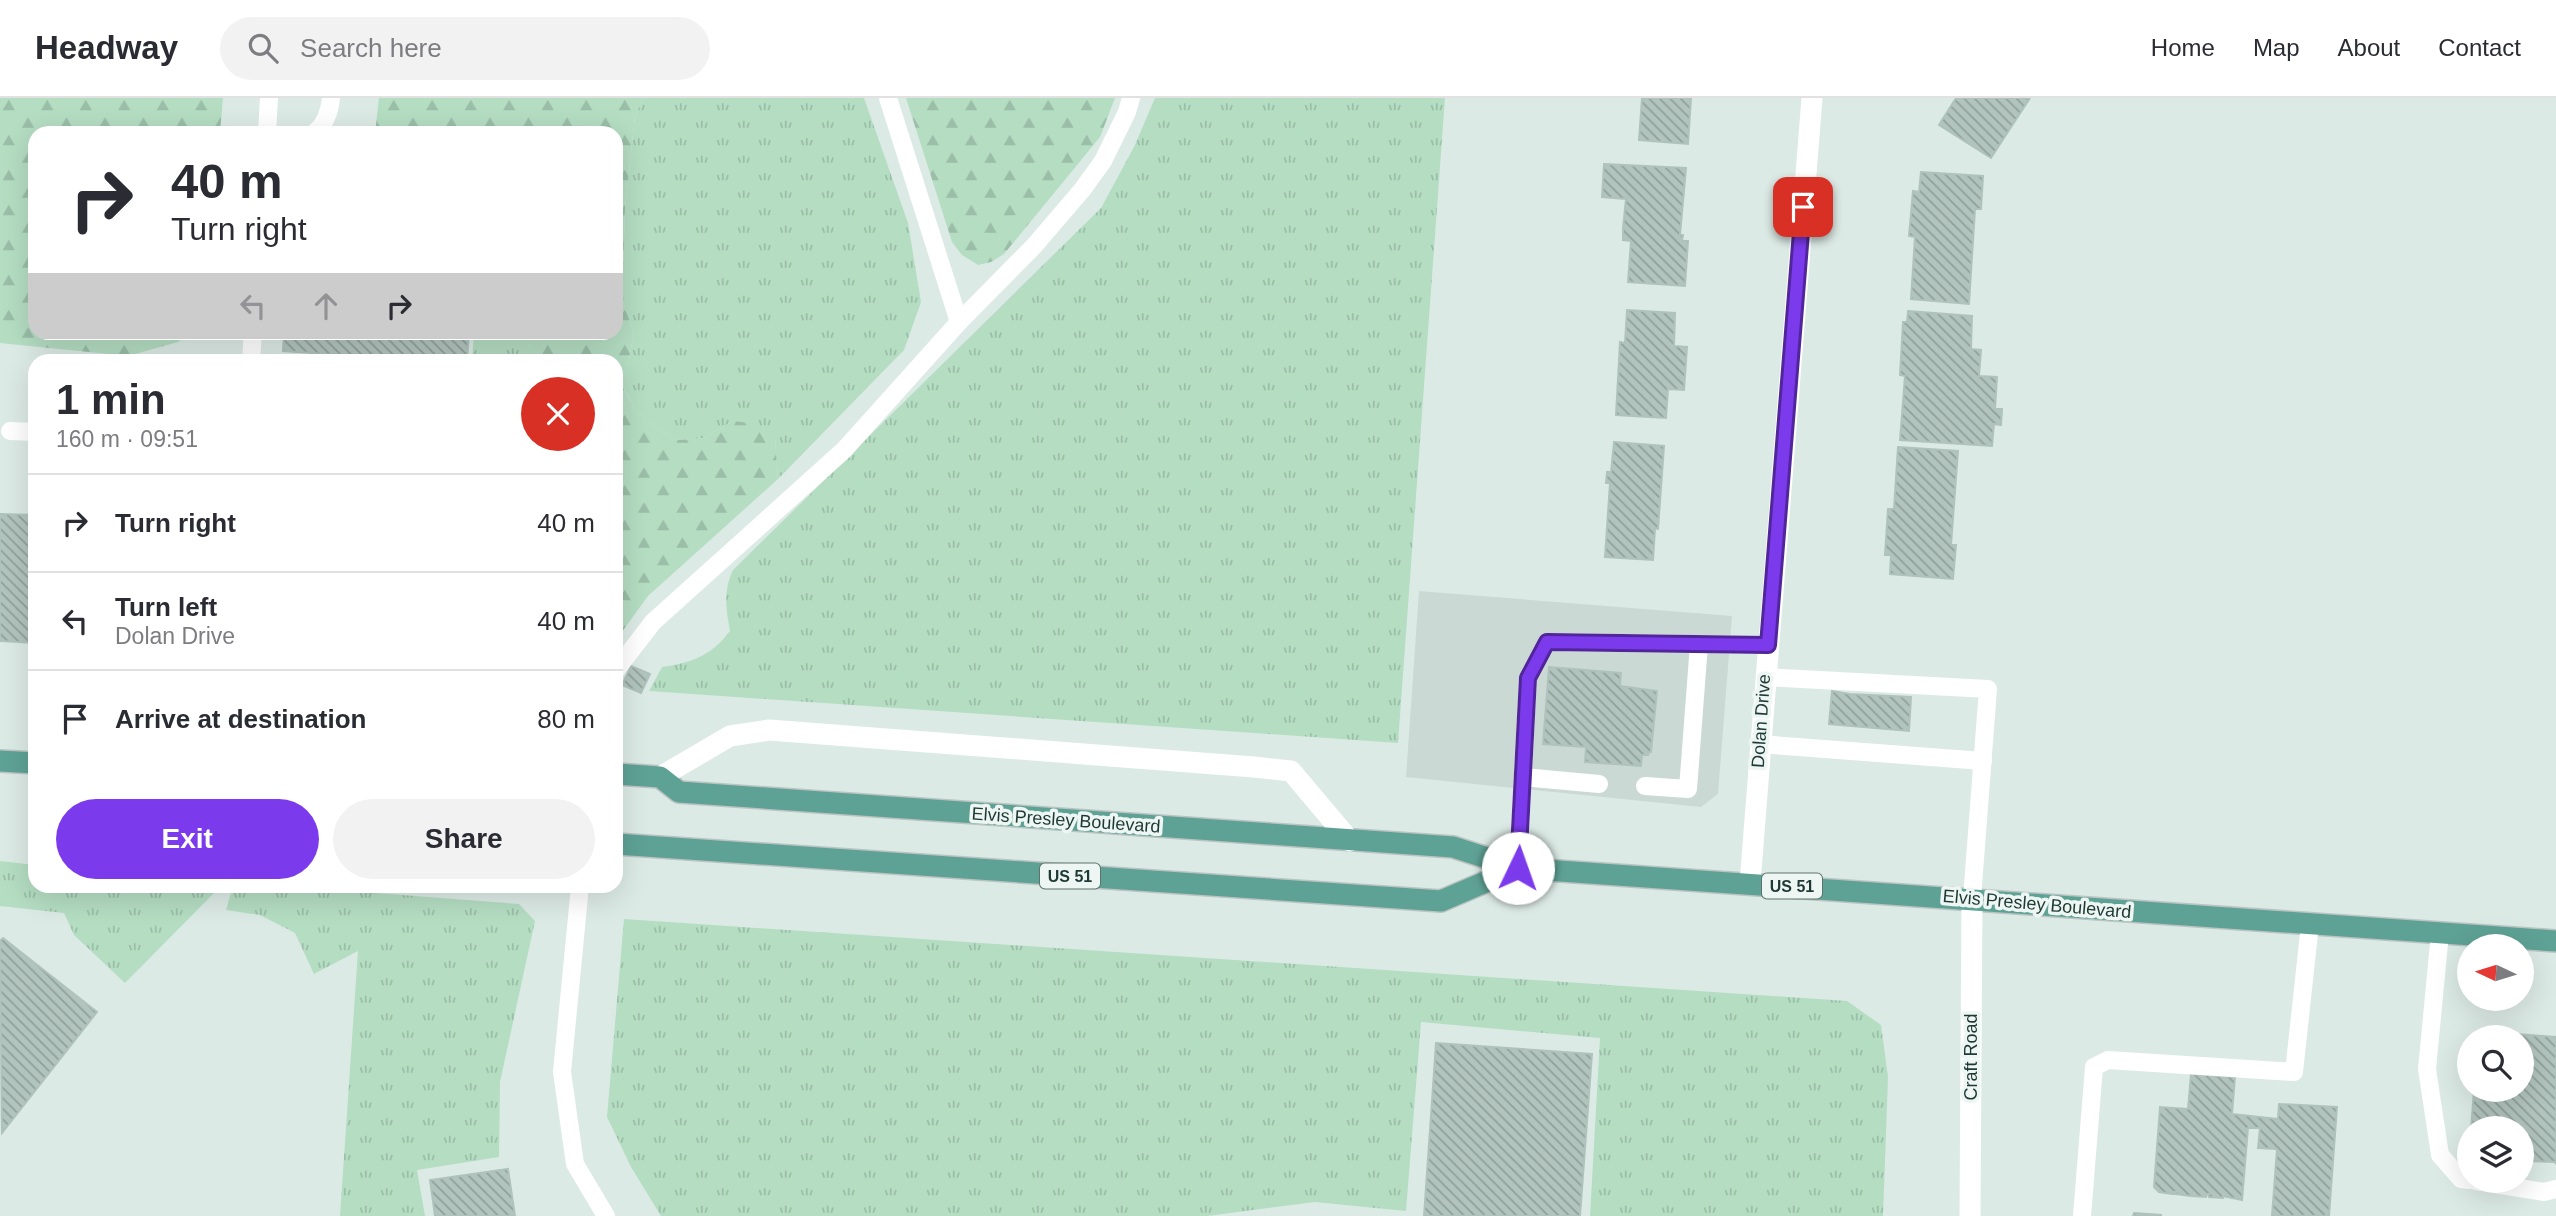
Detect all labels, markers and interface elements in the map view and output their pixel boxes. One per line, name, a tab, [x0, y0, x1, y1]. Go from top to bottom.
search box	[220, 17, 710, 80]
text: Headway	[35, 29, 178, 66]
icon: search	[244, 29, 282, 67]
text: Search here	[300, 33, 442, 63]
text: Home	[2151, 34, 2215, 61]
text: Map	[2253, 34, 2300, 61]
text: About	[2338, 34, 2400, 61]
text: Contact	[2438, 34, 2521, 61]
icon: right	[56, 154, 147, 245]
text: 40 m	[171, 154, 283, 208]
pin	[1773, 177, 1833, 237]
icon: arrive	[1784, 188, 1822, 226]
text: Turn right	[171, 211, 307, 247]
icon: left	[234, 287, 272, 325]
icon: ahead	[307, 287, 345, 325]
icon: right	[380, 287, 418, 325]
text: 1 min	[56, 376, 166, 423]
button: close	[521, 377, 595, 451]
text: 160 m · 09:51	[56, 426, 198, 452]
icon: right	[56, 504, 94, 542]
text: Turn right	[115, 508, 236, 538]
text: 40 m	[537, 508, 595, 538]
text: Turn left	[115, 592, 217, 622]
icon: left	[56, 602, 94, 640]
text: 40 m	[537, 606, 595, 636]
text: Dolan Drive	[115, 623, 235, 649]
street label: Dolan Drive	[1748, 673, 1774, 769]
icon: arrive	[56, 700, 94, 738]
text: Arrive at destination	[115, 704, 366, 734]
text: 80 m	[537, 704, 595, 734]
button: Exit	[56, 799, 319, 879]
button: Share	[333, 799, 595, 879]
street label: Elvis Presley Boulevard	[971, 803, 1161, 837]
position arrow	[1481, 831, 1555, 905]
road number: US 51	[1040, 863, 1100, 888]
road number: US 51	[1762, 874, 1822, 898]
street label: Elvis Presley Boulevard	[1942, 886, 2132, 922]
north arrow	[2457, 934, 2534, 1012]
map controls	[2457, 934, 2534, 1193]
street label: Craft Road	[1961, 1013, 1981, 1101]
button: search	[2457, 1025, 2534, 1102]
button: layers	[2457, 1116, 2534, 1193]

